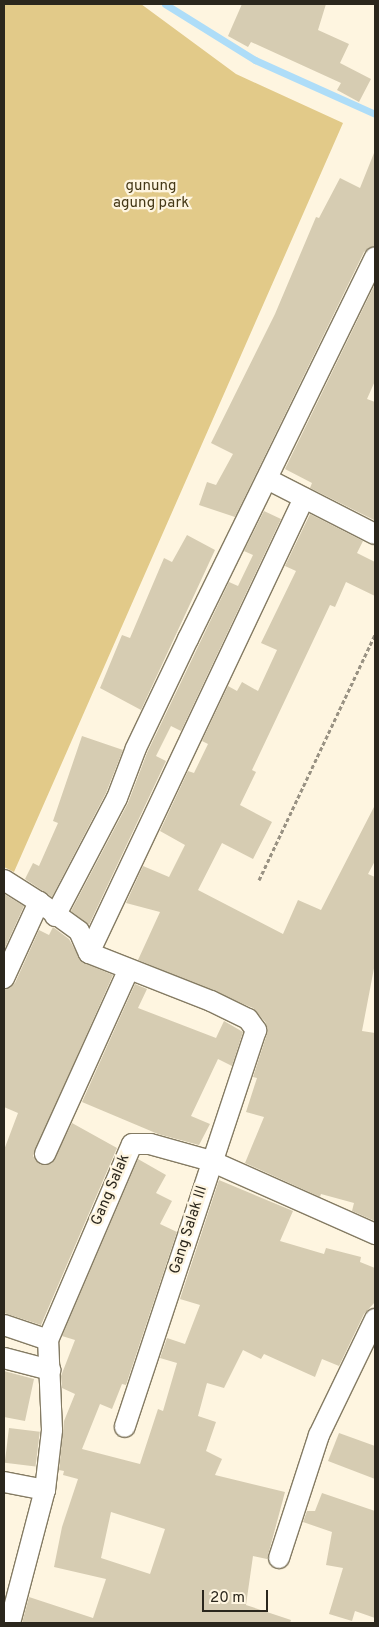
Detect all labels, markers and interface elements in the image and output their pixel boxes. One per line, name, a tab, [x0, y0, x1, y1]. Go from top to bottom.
park label: gunung agung park	[113, 177, 189, 212]
street label: Gang Salak	[88, 1152, 134, 1228]
street label: Gang Salak III	[166, 1184, 212, 1276]
scale bar	[204, 1580, 270, 1612]
text: 20 m	[210, 1589, 245, 1608]

